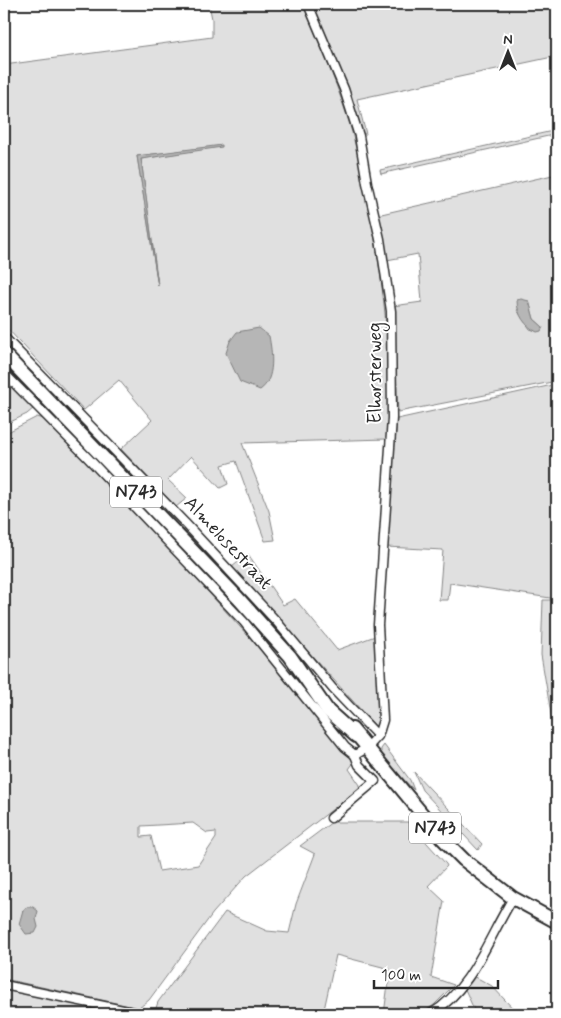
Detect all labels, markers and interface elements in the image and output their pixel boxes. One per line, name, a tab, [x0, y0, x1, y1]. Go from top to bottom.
north arrow	[484, 28, 534, 78]
text: N	[503, 31, 513, 49]
street label: Elhorsterweg	[363, 322, 390, 424]
road number: N743	[110, 477, 162, 508]
street label: Almelosestraat	[178, 491, 278, 595]
road number: N743	[409, 812, 461, 844]
scale bar	[374, 958, 497, 990]
text: 100 m	[381, 966, 421, 986]

